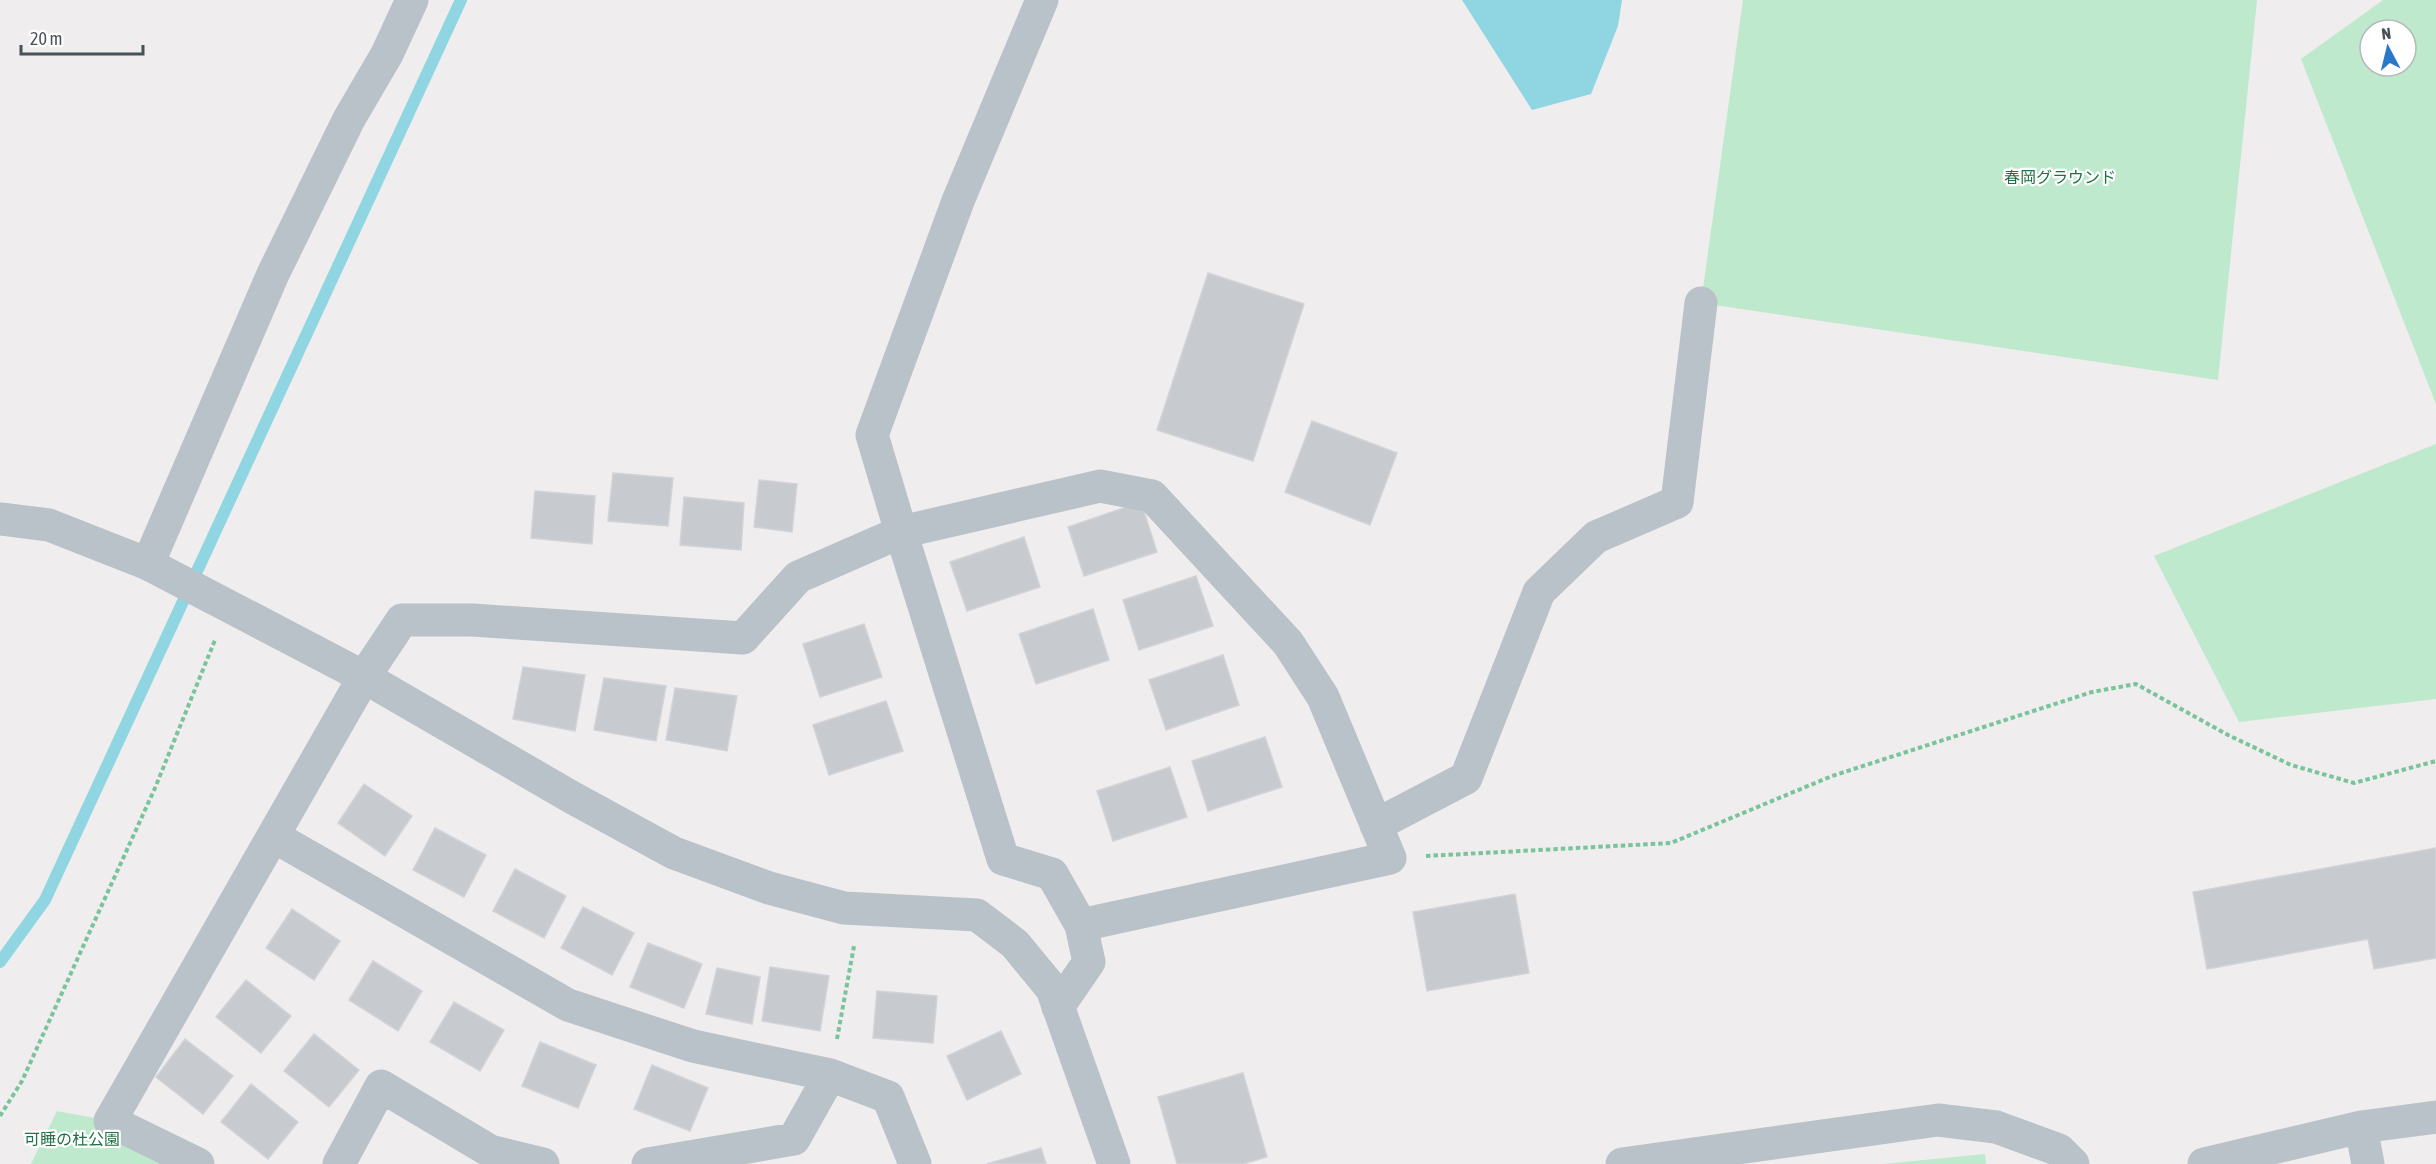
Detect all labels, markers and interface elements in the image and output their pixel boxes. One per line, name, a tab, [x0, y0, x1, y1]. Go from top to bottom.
scale bar	[21, 18, 142, 56]
north arrow	[2358, 18, 2418, 78]
text: N	[2380, 24, 2392, 43]
text: 20 m	[30, 28, 62, 49]
park label: 春岡グラウンド	[2004, 168, 2116, 186]
park label: 可睡の杜公園	[24, 1130, 120, 1148]

